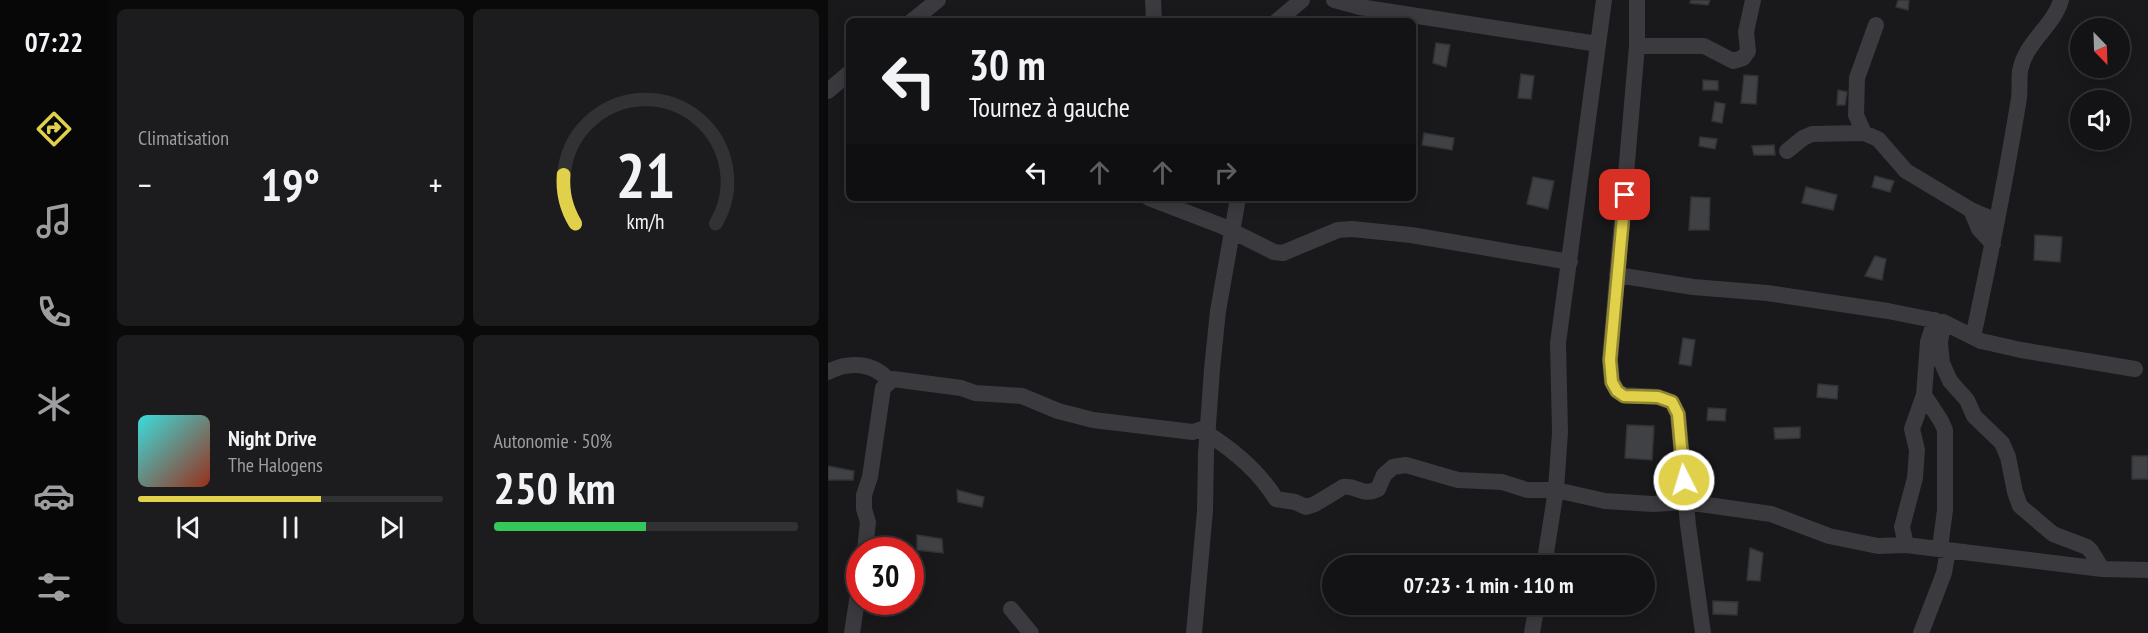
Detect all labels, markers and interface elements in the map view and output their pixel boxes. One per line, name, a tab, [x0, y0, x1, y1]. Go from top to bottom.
north arrow	[2070, 18, 2130, 78]
map controls	[2070, 18, 2130, 150]
text: 07:22	[25, 25, 83, 59]
text: 30 m	[969, 37, 1046, 92]
icon: left	[870, 42, 948, 120]
text: Tournez à gauche	[969, 90, 1130, 124]
button: sound	[2070, 90, 2130, 150]
icon: directions	[33, 108, 75, 150]
text: Climatisation	[138, 125, 229, 151]
text: 21	[616, 134, 676, 215]
text: 19°	[261, 155, 320, 213]
icon: left	[1020, 156, 1053, 189]
icon: ahead	[1083, 156, 1116, 189]
icon: ahead	[1146, 156, 1179, 189]
icon: right	[1209, 156, 1242, 189]
text: −	[138, 163, 152, 206]
text: +	[429, 163, 443, 206]
pin	[1599, 169, 1650, 220]
icon: arrive	[1608, 178, 1641, 211]
icon: music	[33, 200, 75, 242]
text: km/h	[627, 208, 665, 236]
icon: phone	[33, 291, 75, 333]
icon: climate	[33, 383, 75, 425]
text: Night Drive	[228, 424, 317, 452]
text: Autonomie · 50%	[494, 428, 612, 454]
position arrow	[1652, 448, 1716, 512]
text: The Halogens	[228, 452, 323, 478]
text: 250 km	[494, 458, 616, 516]
icon: car	[33, 475, 75, 517]
icon: previous	[172, 511, 205, 544]
icon: pause	[274, 511, 307, 544]
icon: next	[375, 511, 408, 544]
speed limit sign: 30	[846, 537, 924, 615]
icon: filters	[33, 566, 75, 608]
text: 07:23 · 1 min · 110 m	[1403, 571, 1574, 599]

